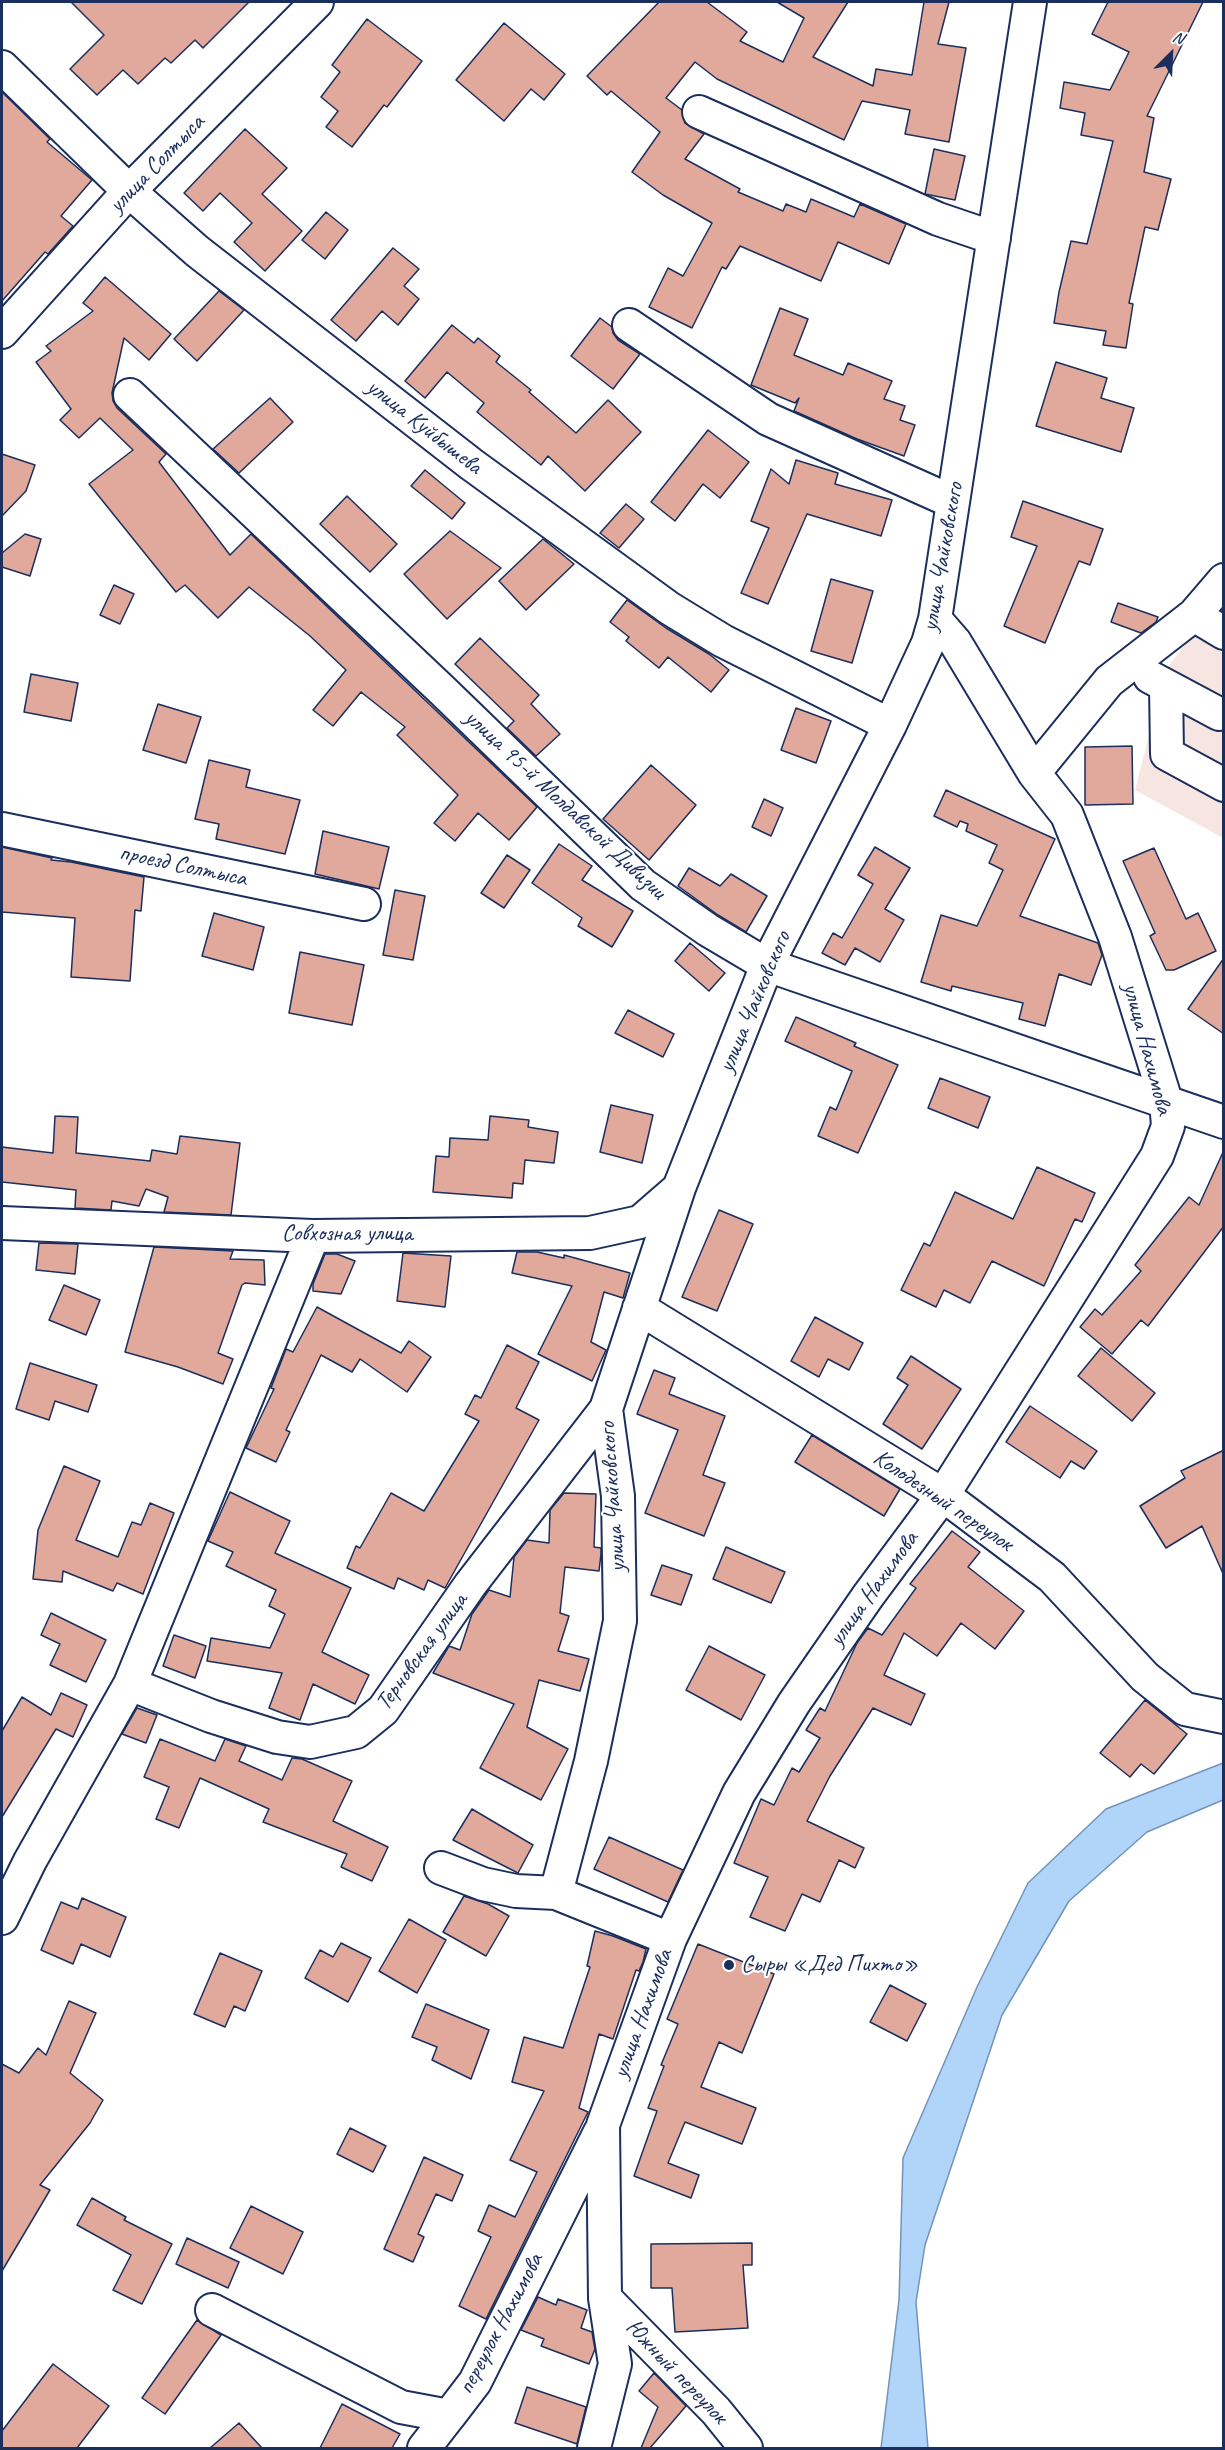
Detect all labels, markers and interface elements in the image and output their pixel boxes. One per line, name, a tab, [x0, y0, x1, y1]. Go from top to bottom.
north arrow	[1141, 24, 1201, 84]
text: N	[1170, 26, 1187, 49]
street label: улица Солтыса	[103, 109, 211, 219]
street label: улица Куйбышева	[360, 373, 488, 481]
street label: улица Чайковского	[916, 480, 970, 634]
street label: улица 95-й Молдавской Дивизии	[458, 704, 672, 906]
street label: проезд Солтыса	[117, 838, 249, 894]
street label: улица Чайковского	[712, 927, 798, 1077]
street label: улица Нахимова	[1116, 980, 1178, 1118]
street label: Совхозная улица	[282, 1220, 412, 1248]
street label: улица Чайковского	[593, 1421, 633, 1573]
street label: Колодезный переулок	[868, 1444, 1018, 1558]
street label: улица Нахимова	[823, 1526, 925, 1652]
street label: Терновская улица	[370, 1588, 474, 1716]
street label: улица Нахимова	[606, 1946, 680, 2082]
place label: Сыры «Дед Пихто»	[741, 1951, 918, 1979]
marker: Сыры «Дед Пихто»	[722, 1958, 736, 1972]
street label: переулок Нахимова	[452, 2249, 550, 2399]
street label: Южный переулок	[619, 2314, 733, 2430]

